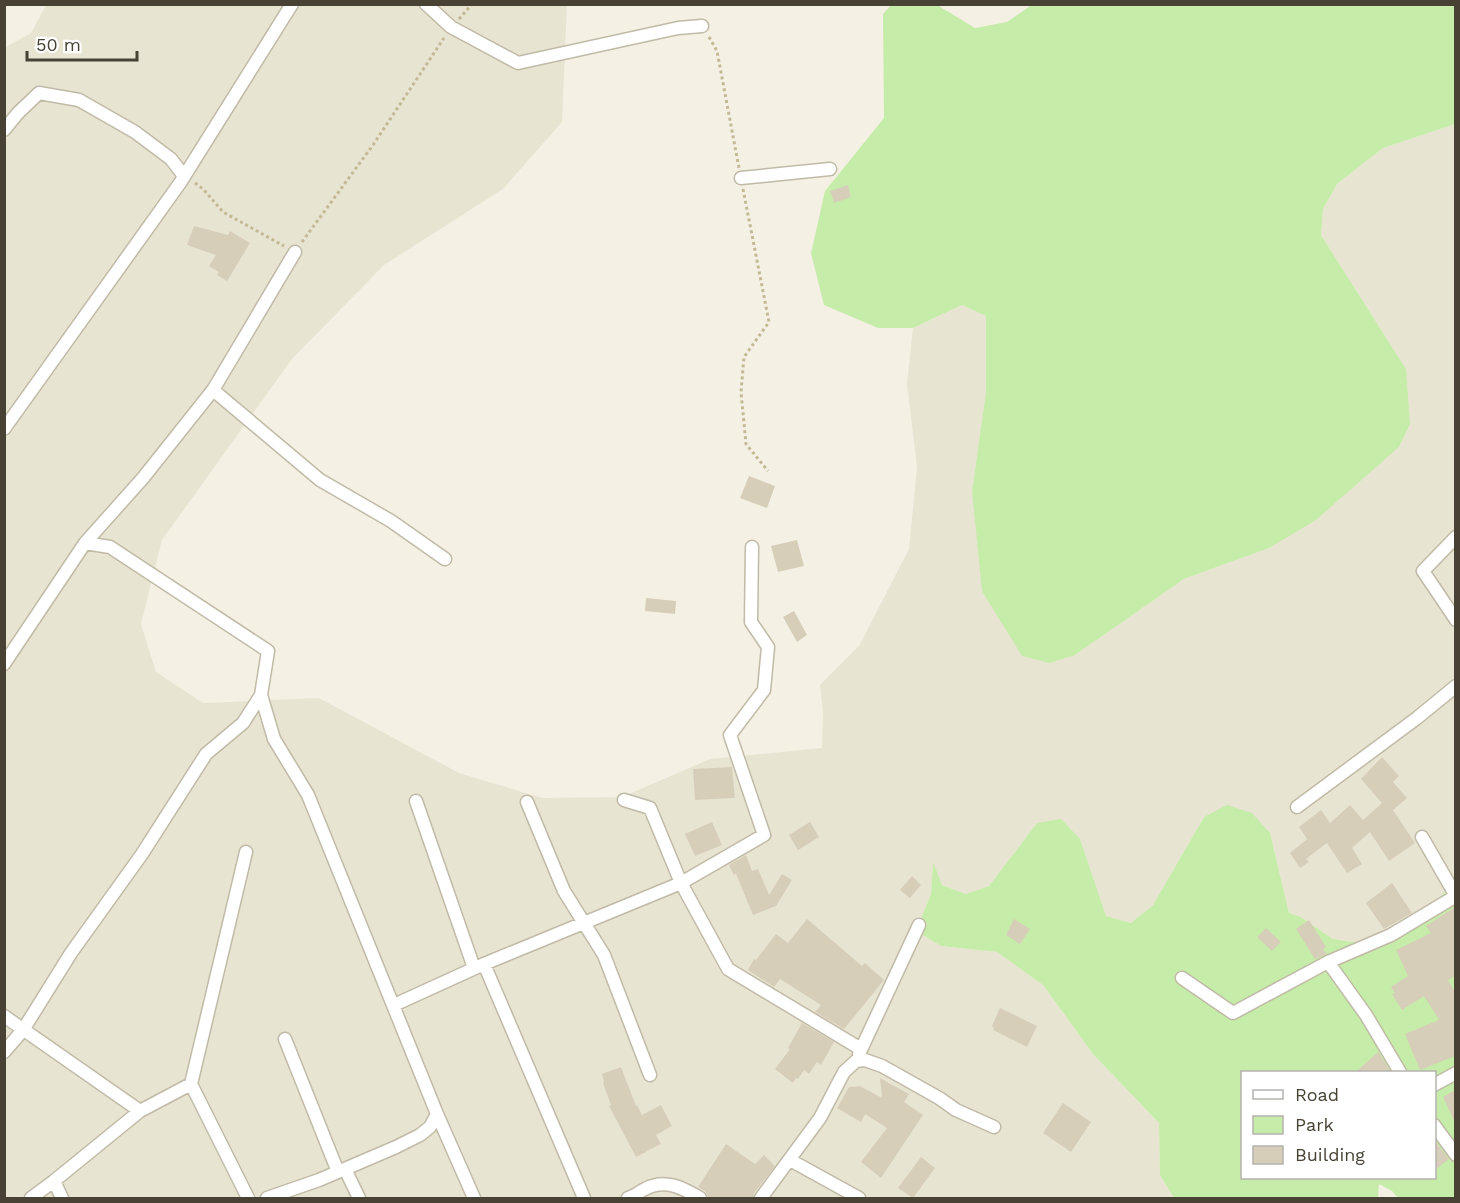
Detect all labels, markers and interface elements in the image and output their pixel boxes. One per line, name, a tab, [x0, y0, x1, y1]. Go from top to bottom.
scale bar	[27, 24, 136, 62]
text: 50 m	[36, 34, 81, 55]
legend	[1241, 1071, 1436, 1179]
text: Road	[1295, 1084, 1339, 1105]
text: Park	[1295, 1114, 1334, 1135]
text: Building	[1295, 1144, 1365, 1165]

